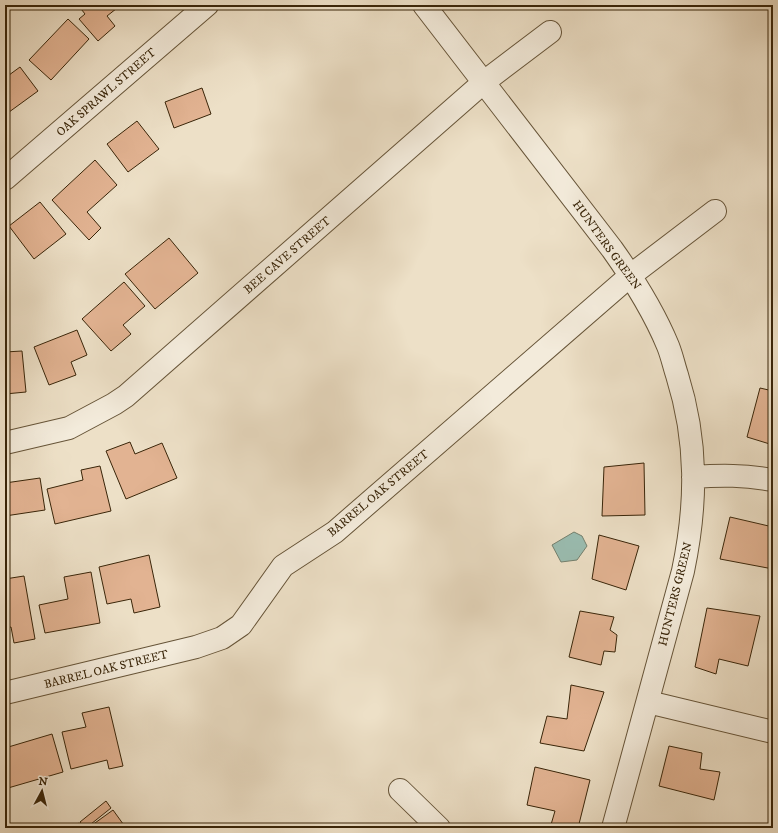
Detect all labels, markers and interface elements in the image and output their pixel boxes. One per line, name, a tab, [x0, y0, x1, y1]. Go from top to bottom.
street label: OAK SPRAWL STREET	[53, 45, 159, 140]
street label: HUNTERS GREEN	[569, 198, 644, 293]
street label: BEE CAVE STREET	[241, 213, 334, 297]
street label: BARREL OAK STREET	[325, 447, 432, 540]
street label: HUNTERS GREEN	[655, 540, 696, 648]
street label: BARREL OAK STREET	[42, 647, 170, 692]
north arrow	[22, 771, 62, 811]
text: N	[38, 775, 48, 790]

